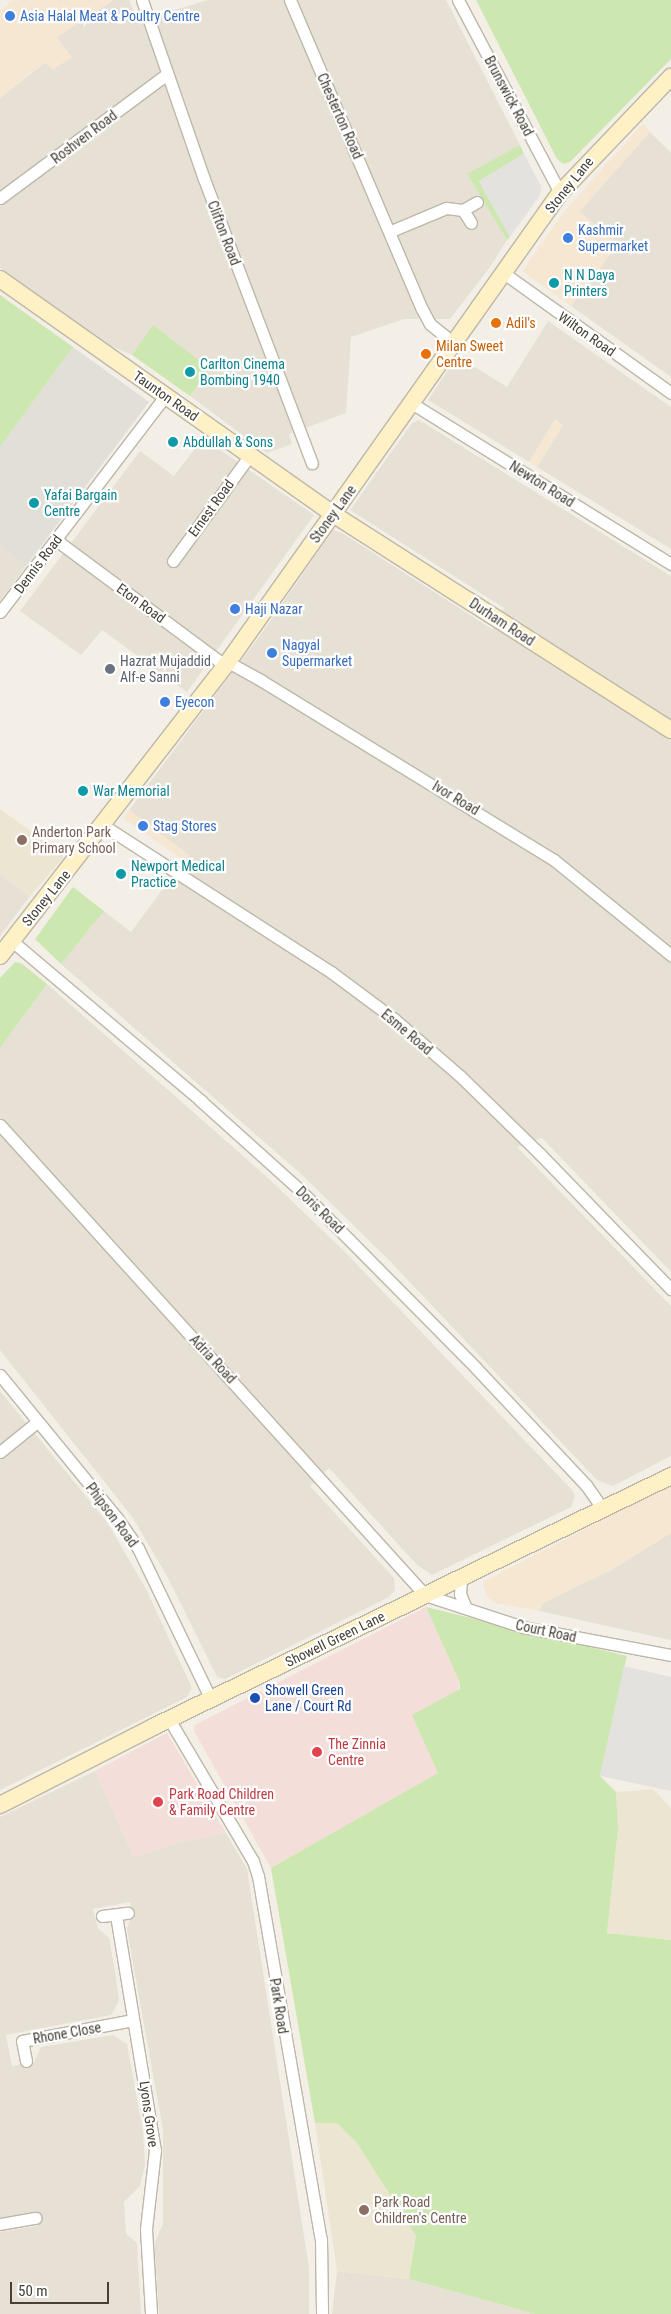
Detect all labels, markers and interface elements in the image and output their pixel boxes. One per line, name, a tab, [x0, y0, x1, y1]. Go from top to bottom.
place label: Asia Halal Meat & Poultry Centre	[20, 8, 200, 24]
marker: Asia Halal Meat & Poultry Centre	[4, 10, 16, 22]
street label: Brunswick Road	[481, 53, 537, 139]
street label: Chesterton Road	[314, 71, 366, 161]
street label: Roshven Road	[48, 107, 120, 167]
street label: Stoney Lane	[541, 154, 597, 216]
street label: Clifton Road	[204, 198, 244, 268]
place label: Kashmir Supermarket	[578, 222, 648, 254]
marker: Kashmir Supermarket	[562, 232, 574, 244]
place label: N N Daya Printers	[564, 267, 615, 300]
marker: N N Daya Printers	[548, 277, 560, 289]
street label: Wilton Road	[555, 308, 619, 360]
place label: Adil's	[506, 315, 536, 331]
marker: Adil's	[490, 317, 502, 329]
place label: Milan Sweet Centre	[436, 338, 503, 371]
marker: Milan Sweet Centre	[420, 348, 432, 360]
place label: Carlton Cinema Bombing 1940	[200, 356, 285, 388]
marker: Carlton Cinema Bombing 1940	[184, 366, 196, 378]
street label: Taunton Road	[130, 367, 202, 425]
place label: Abdullah & Sons	[183, 434, 273, 450]
marker: Abdullah & Sons	[167, 436, 179, 448]
street label: Newton Road	[506, 457, 578, 511]
street label: Ernest Road	[185, 476, 237, 540]
street label: Stoney Lane	[306, 482, 360, 546]
place label: Yafai Bargain Centre	[44, 487, 117, 520]
marker: Yafai Bargain Centre	[28, 497, 40, 509]
street label: Dennis Road	[11, 531, 65, 597]
street label: Eton Road	[113, 580, 169, 626]
street label: Durham Road	[466, 595, 538, 649]
place label: Haji Nazar	[245, 601, 302, 617]
marker: Haji Nazar	[229, 603, 241, 615]
place label: Nagyal Supermarket	[282, 637, 352, 670]
marker: Nagyal Supermarket	[266, 647, 278, 659]
place label: Hazrat Mujaddid Alf-e Sanni	[120, 653, 211, 686]
marker: Hazrat Mujaddid Alf-e Sanni	[104, 663, 116, 675]
place label: Eyecon	[175, 694, 214, 710]
marker: Eyecon	[159, 696, 171, 708]
street label: Ivor Road	[429, 777, 483, 819]
place label: War Memorial	[93, 783, 170, 799]
marker: War Memorial	[77, 785, 89, 797]
place label: Stag Stores	[153, 818, 217, 834]
marker: Stag Stores	[137, 820, 149, 832]
place label: Anderton Park Primary School	[32, 824, 116, 856]
marker: Anderton Park Primary School	[16, 834, 28, 846]
place label: Newport Medical Practice	[131, 858, 225, 890]
street label: Stoney Lane	[18, 867, 74, 929]
marker: Newport Medical Practice	[115, 868, 127, 880]
street label: Esme Road	[378, 1006, 436, 1058]
street label: Doris Road	[293, 1183, 347, 1237]
street label: Adria Road	[186, 1331, 240, 1387]
street label: Phipson Road	[82, 1480, 142, 1550]
street label: Showell Green Lane	[283, 1608, 387, 1670]
street label: Court Road	[514, 1616, 578, 1646]
place label: Showell Green Lane / Court Rd	[265, 1682, 351, 1714]
marker: Showell Green Lane / Court Rd	[249, 1692, 261, 1704]
place label: The Zinnia Centre	[328, 1736, 386, 1768]
marker: The Zinnia Centre	[310, 1745, 324, 1759]
place label: Park Road Children & Family Centre	[169, 1786, 274, 1818]
marker: Park Road Children & Family Centre	[151, 1795, 165, 1809]
street label: Park Road	[266, 1977, 292, 2035]
street label: Rhone Close	[32, 2019, 102, 2047]
street label: Lyons Grove	[136, 2080, 162, 2148]
place label: Park Road Children's Centre	[374, 2194, 466, 2226]
marker: Park Road Children's Centre	[358, 2204, 370, 2216]
scale bar	[12, 2272, 111, 2304]
text: 50 m	[18, 2282, 48, 2300]

